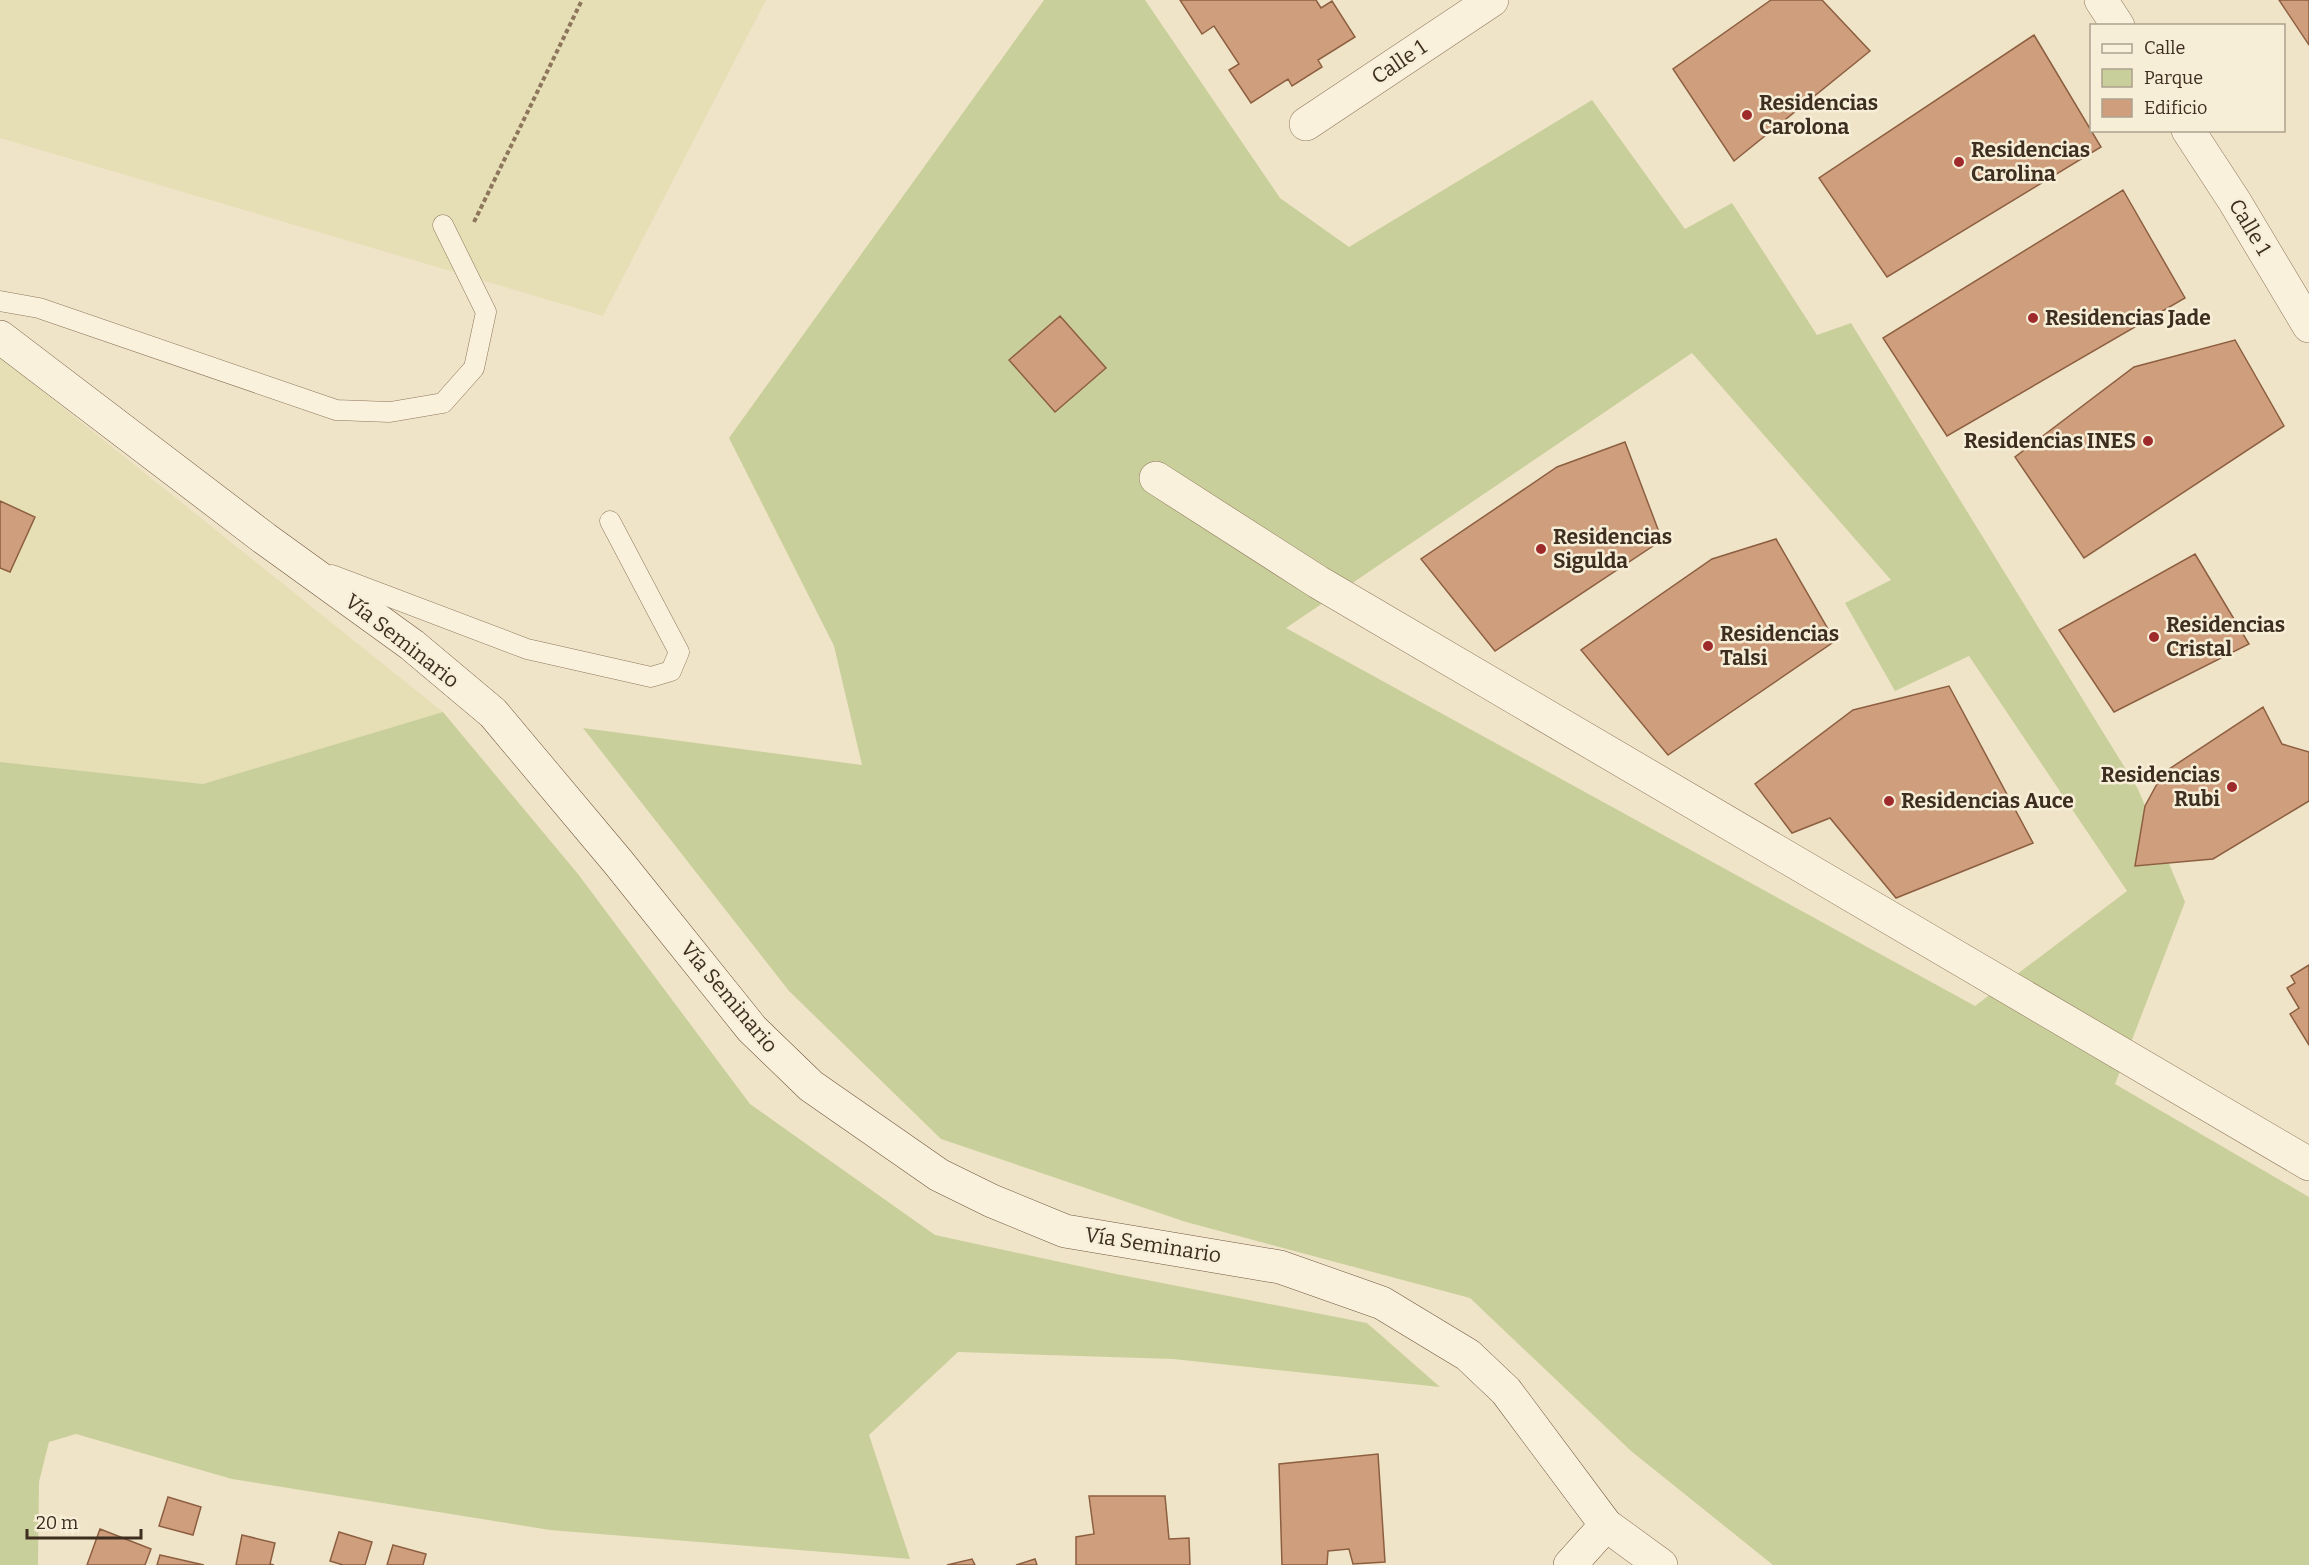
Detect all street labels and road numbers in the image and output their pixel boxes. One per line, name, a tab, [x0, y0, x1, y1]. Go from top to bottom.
street label: Calle 1	[1366, 34, 1432, 90]
street label: Calle 1	[2223, 194, 2277, 260]
street label: Vía Seminario	[340, 588, 464, 694]
street label: Vía Seminario	[675, 936, 783, 1058]
street label: Vía Seminario	[1083, 1221, 1223, 1269]

